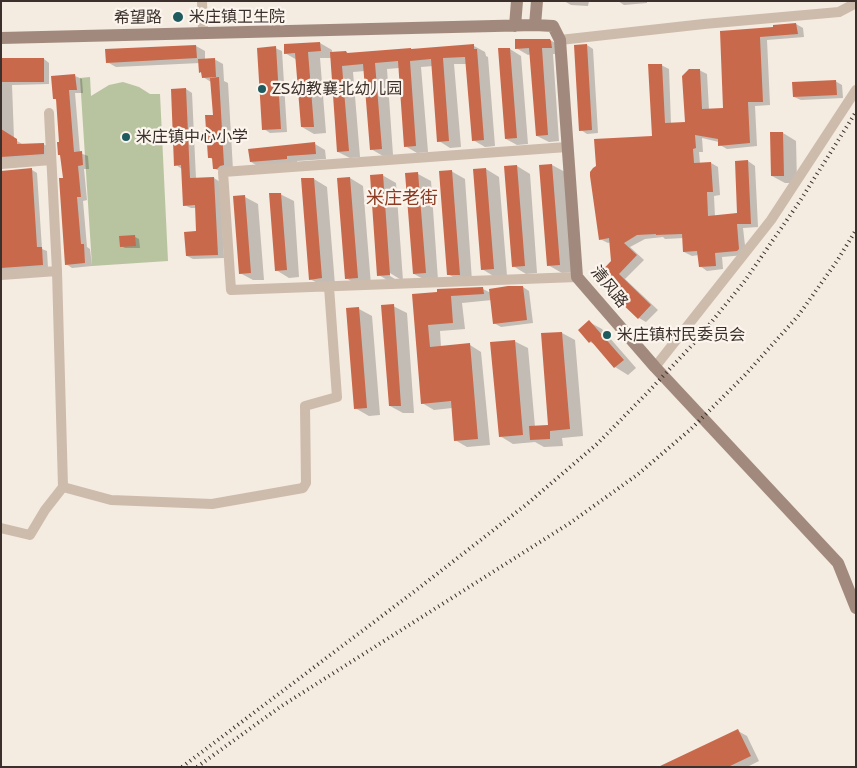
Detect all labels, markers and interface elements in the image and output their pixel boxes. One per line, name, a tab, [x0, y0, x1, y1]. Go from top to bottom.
place label: 米庄镇卫生院	[189, 7, 285, 27]
street label: 希望路	[114, 8, 162, 28]
marker: 米庄镇卫生院	[171, 10, 185, 24]
place label: ZS幼教襄北幼儿园	[272, 79, 402, 99]
marker: ZS幼教襄北幼儿园	[256, 83, 268, 95]
place label: 米庄镇中心小学	[136, 127, 248, 147]
marker: 米庄镇中心小学	[120, 131, 132, 143]
district label: 米庄老街	[366, 188, 438, 210]
street label: 清风路	[586, 262, 632, 312]
place label: 米庄镇村民委员会	[617, 325, 745, 345]
marker: 米庄镇村民委员会	[601, 329, 613, 341]

